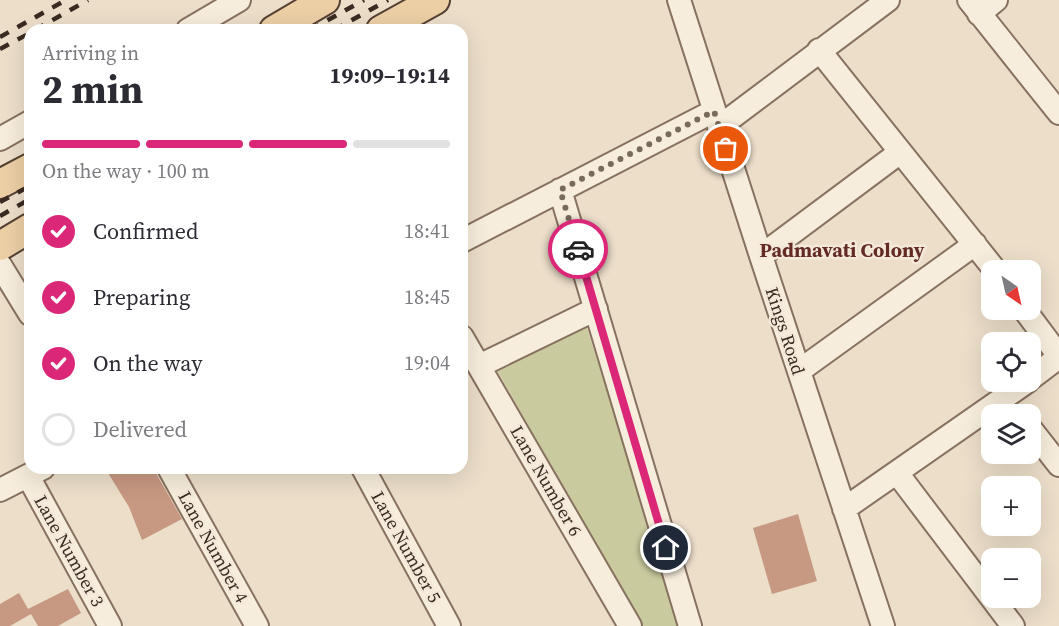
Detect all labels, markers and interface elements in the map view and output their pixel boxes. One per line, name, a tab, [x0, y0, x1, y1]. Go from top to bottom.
text: Arriving in	[42, 39, 139, 67]
text: 19:09–19:14	[330, 60, 450, 90]
text: 2 min	[42, 63, 143, 116]
pin	[700, 123, 751, 174]
icon: bag	[709, 132, 742, 165]
text: On the way · 100 m	[42, 157, 209, 185]
icon: check	[42, 215, 75, 248]
text: Confirmed	[93, 216, 198, 246]
text: 18:41	[404, 217, 450, 245]
courier	[548, 219, 608, 279]
icon: car	[562, 233, 595, 266]
district label: Padmavati Colony	[760, 236, 925, 264]
north arrow	[981, 260, 1041, 320]
map controls	[981, 260, 1041, 608]
icon: check	[42, 281, 75, 314]
text: Preparing	[93, 282, 190, 312]
text: 18:45	[404, 283, 450, 311]
street label: Kings Road	[760, 284, 811, 378]
button: locate	[981, 332, 1041, 392]
icon: check	[42, 347, 75, 380]
text: On the way	[93, 348, 202, 378]
text: 19:04	[404, 349, 450, 377]
button: layers	[981, 404, 1041, 464]
text: Delivered	[93, 414, 187, 444]
street label: Lane Number 6	[505, 421, 588, 541]
button: +	[981, 476, 1041, 536]
street label: Lane Number 4	[172, 486, 254, 607]
street label: Lane Number 5	[365, 486, 447, 607]
street label: Lane Number 3	[28, 490, 110, 611]
pin	[640, 522, 691, 573]
icon: home	[649, 531, 682, 564]
button: −	[981, 548, 1041, 608]

